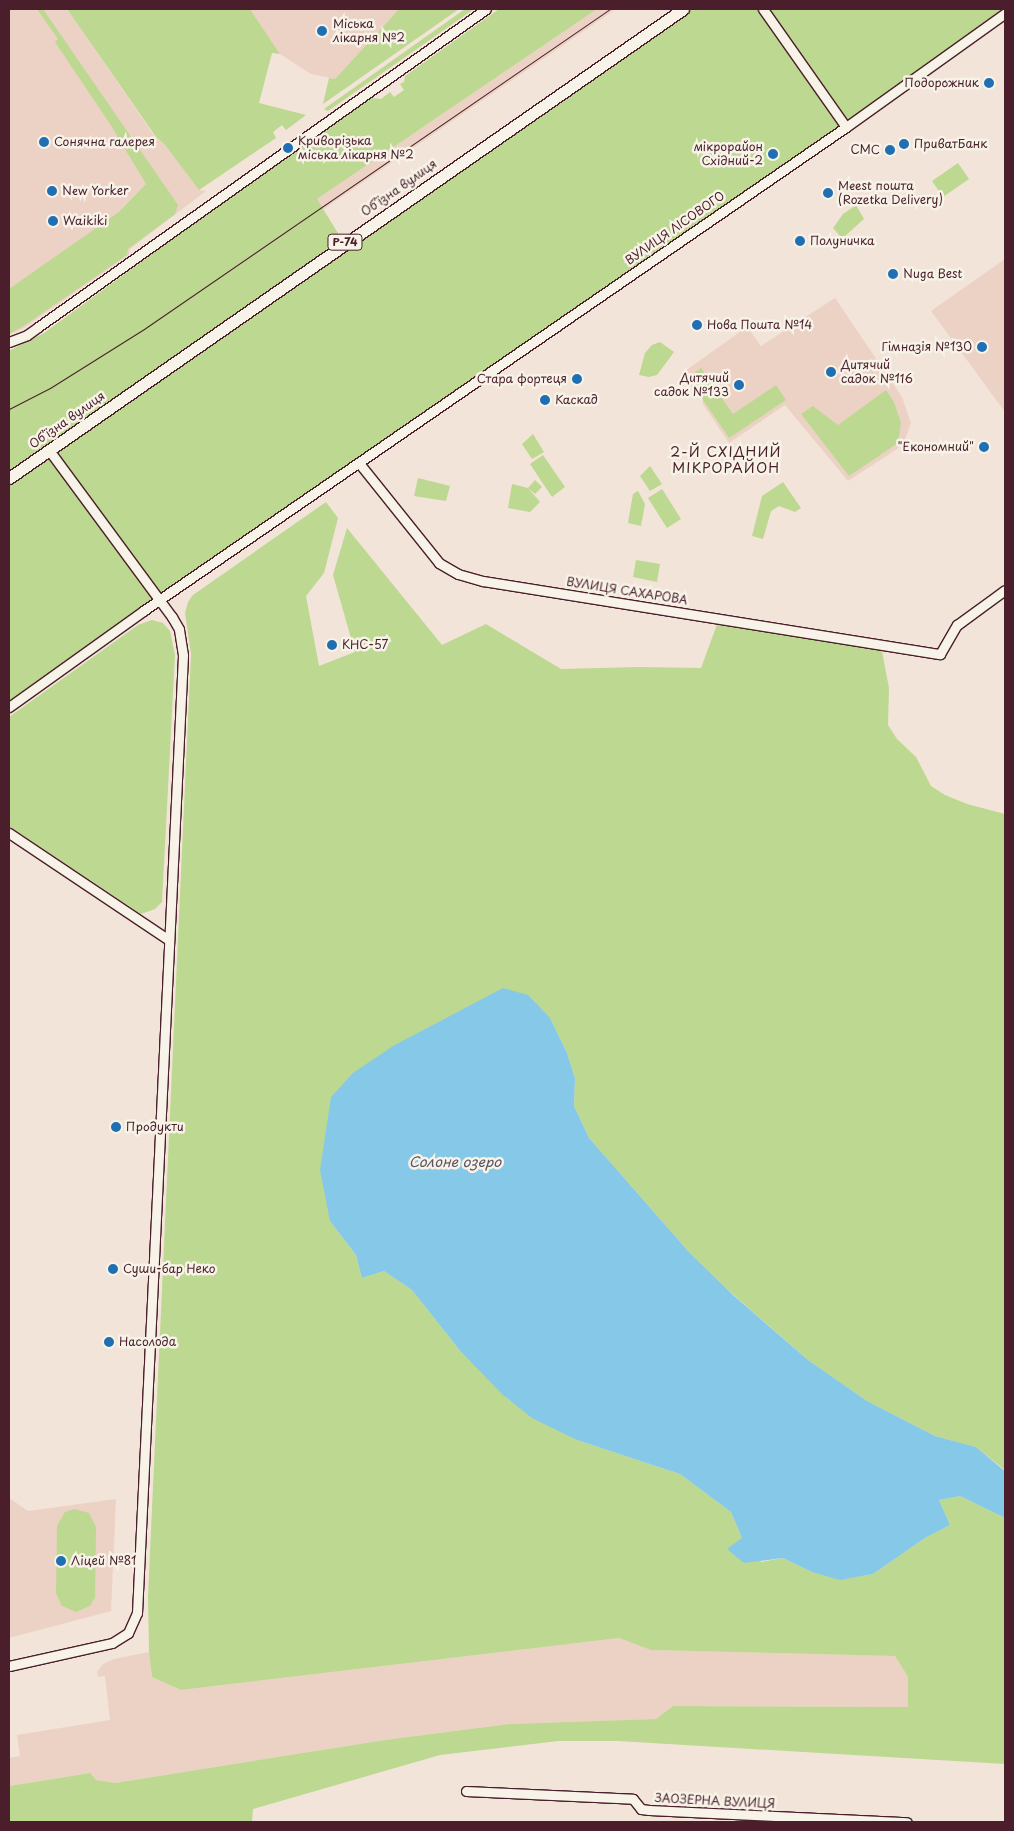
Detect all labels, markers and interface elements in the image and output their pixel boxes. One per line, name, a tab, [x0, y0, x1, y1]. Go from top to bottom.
place label: Міська лікарня №2	[333, 17, 405, 45]
marker: Міська лікарня №2	[315, 24, 329, 38]
place label: Подорожник	[905, 76, 979, 90]
marker: Подорожник	[983, 77, 995, 89]
place label: Криворізька міська лікарня №2	[298, 134, 414, 162]
place label: Сонячна галерея	[54, 135, 155, 149]
marker: Сонячна галерея	[38, 136, 50, 148]
place label: ПриватБанк	[914, 137, 987, 151]
marker: ПриватБанк	[898, 138, 910, 150]
place label: мікрорайон Східний-2	[694, 140, 763, 168]
marker: Криворізька міська лікарня №2	[282, 142, 294, 154]
place label: СМС	[851, 143, 880, 157]
marker: СМС	[884, 144, 896, 156]
marker: мікрорайон Східний-2	[767, 148, 779, 160]
street label: Обʼїзна вулиця	[358, 156, 440, 220]
place label: Meest пошта (Rozetka Delivery)	[838, 179, 945, 207]
place label: New Yorker	[62, 184, 128, 198]
marker: New Yorker	[46, 185, 58, 197]
marker: Meest пошта (Rozetka Delivery)	[822, 187, 834, 199]
street label: ВУЛИЦЯ ЛІСОВОГО	[622, 188, 728, 268]
place label: Waikiki	[63, 214, 108, 228]
marker: Waikiki	[47, 215, 59, 227]
road number: Р-74	[326, 233, 364, 250]
place label: Полуничка	[810, 234, 875, 248]
marker: Полуничка	[794, 235, 806, 247]
place label: Nuga Best	[903, 267, 963, 281]
marker: Nuga Best	[887, 268, 899, 280]
place label: Нова Пошта №14	[707, 318, 813, 332]
marker: Нова Пошта №14	[691, 319, 703, 331]
place label: Гімназія №130	[881, 340, 972, 354]
marker: Гімназія №130	[976, 341, 988, 353]
place label: Дитячий садок №116	[841, 358, 913, 386]
marker: Дитячий садок №116	[825, 366, 837, 378]
place label: Дитячий садок №133	[654, 371, 729, 399]
place label: Стара фортеця	[477, 372, 567, 386]
marker: Стара фортеця	[571, 373, 583, 385]
marker: Дитячий садок №133	[733, 379, 745, 391]
street label: Обʼїзна вулиця	[26, 388, 108, 452]
place label: Каскад	[555, 393, 598, 407]
marker: Каскад	[539, 394, 551, 406]
place label: "Економний"	[898, 440, 974, 454]
marker: "Економний"	[978, 441, 990, 453]
district label: 2-Й СХІДНИЙ МІКРОРАЙОН	[670, 444, 782, 477]
street label: ВУЛИЦЯ САХАРОВА	[565, 574, 689, 608]
place label: КНС-57	[342, 638, 388, 652]
marker: КНС-57	[326, 639, 338, 651]
place label: Продукти	[126, 1120, 184, 1134]
marker: Продукти	[110, 1121, 122, 1133]
water label: Солоне озеро	[409, 1154, 501, 1170]
place label: Суши-бар Неко	[123, 1262, 216, 1276]
marker: Суши-бар Неко	[107, 1263, 119, 1275]
place label: Насолода	[119, 1335, 176, 1349]
marker: Насолода	[103, 1336, 115, 1348]
place label: Ліцей №81	[71, 1554, 136, 1568]
marker: Ліцей №81	[55, 1555, 67, 1567]
street label: ЗАОЗЕРНА ВУЛИЦЯ	[654, 1791, 776, 1811]

